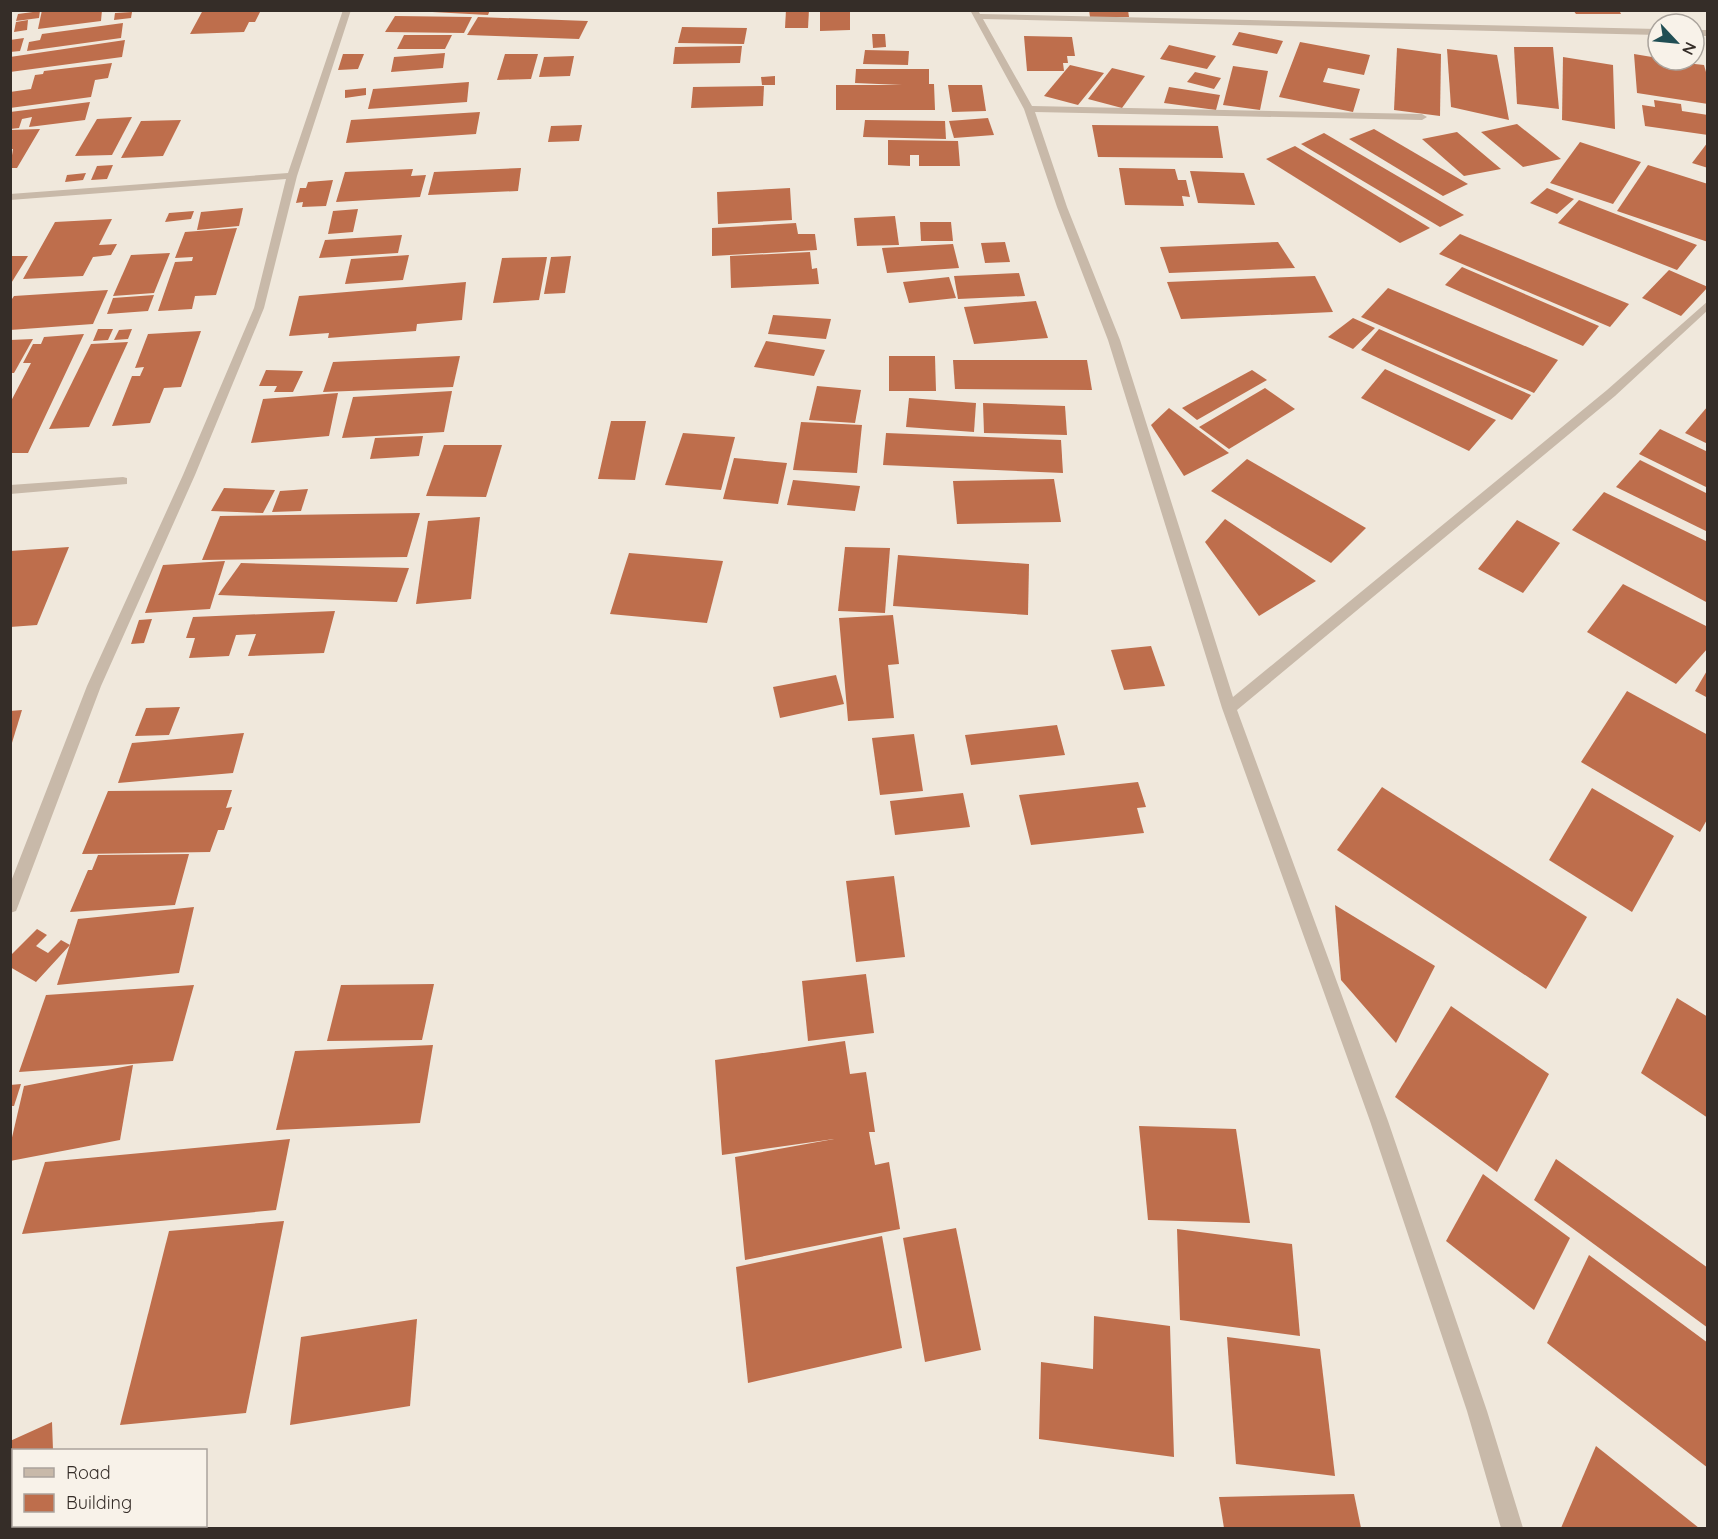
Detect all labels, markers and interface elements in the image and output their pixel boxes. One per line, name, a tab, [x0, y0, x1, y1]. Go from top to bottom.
north arrow	[1646, 12, 1706, 72]
text: N	[1678, 39, 1701, 58]
legend	[12, 1449, 207, 1527]
text: Road	[66, 1461, 111, 1484]
text: Building	[66, 1491, 132, 1514]

